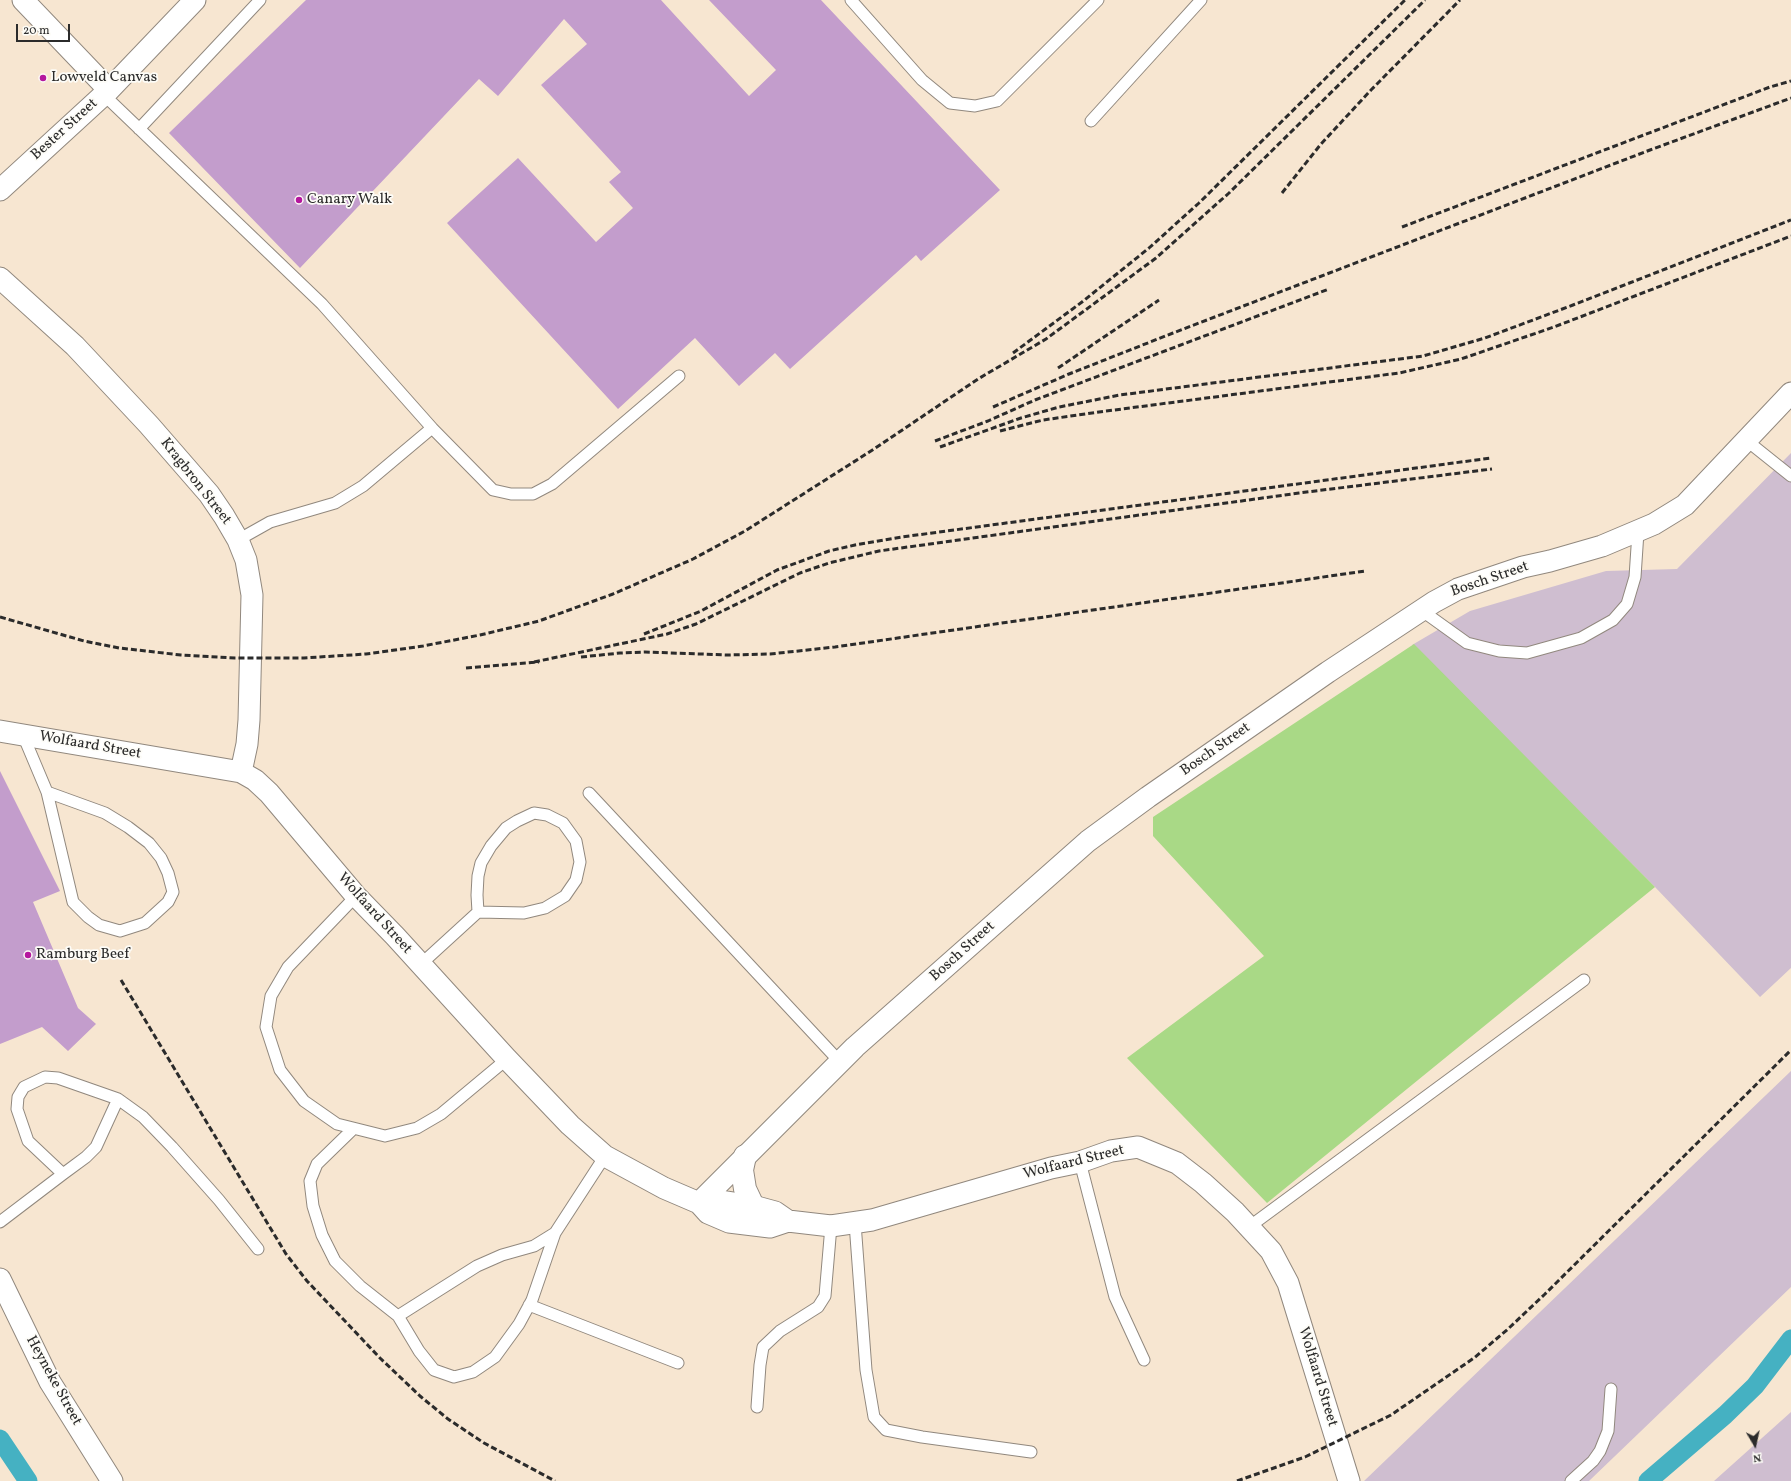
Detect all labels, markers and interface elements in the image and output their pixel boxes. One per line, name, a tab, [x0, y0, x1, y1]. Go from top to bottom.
scale bar	[18, 16, 72, 42]
text: 20 m	[23, 23, 50, 39]
place label: Lowveld Canvas	[51, 69, 157, 87]
marker: Lowveld Canvas	[38, 73, 48, 83]
street label: Bester Street	[28, 95, 102, 165]
place label: Canary Walk	[307, 191, 392, 209]
marker: Canary Walk	[294, 195, 304, 205]
street label: Kragbron Street	[155, 435, 235, 529]
street label: Bosch Street	[1449, 558, 1531, 602]
street label: Bosch Street	[1178, 719, 1254, 781]
street label: Wolfaard Street	[38, 728, 142, 764]
street label: Wolfaard Street	[333, 870, 415, 958]
street label: Bosch Street	[927, 918, 999, 986]
place label: Ramburg Beef	[36, 946, 129, 964]
marker: Ramburg Beef	[23, 950, 33, 960]
street label: Wolfaard Street	[1022, 1142, 1126, 1184]
street label: Wolfaard Street	[1293, 1325, 1341, 1429]
street label: Heyneke Street	[21, 1333, 85, 1429]
north arrow	[1735, 1425, 1775, 1465]
text: N	[1752, 1449, 1762, 1465]

